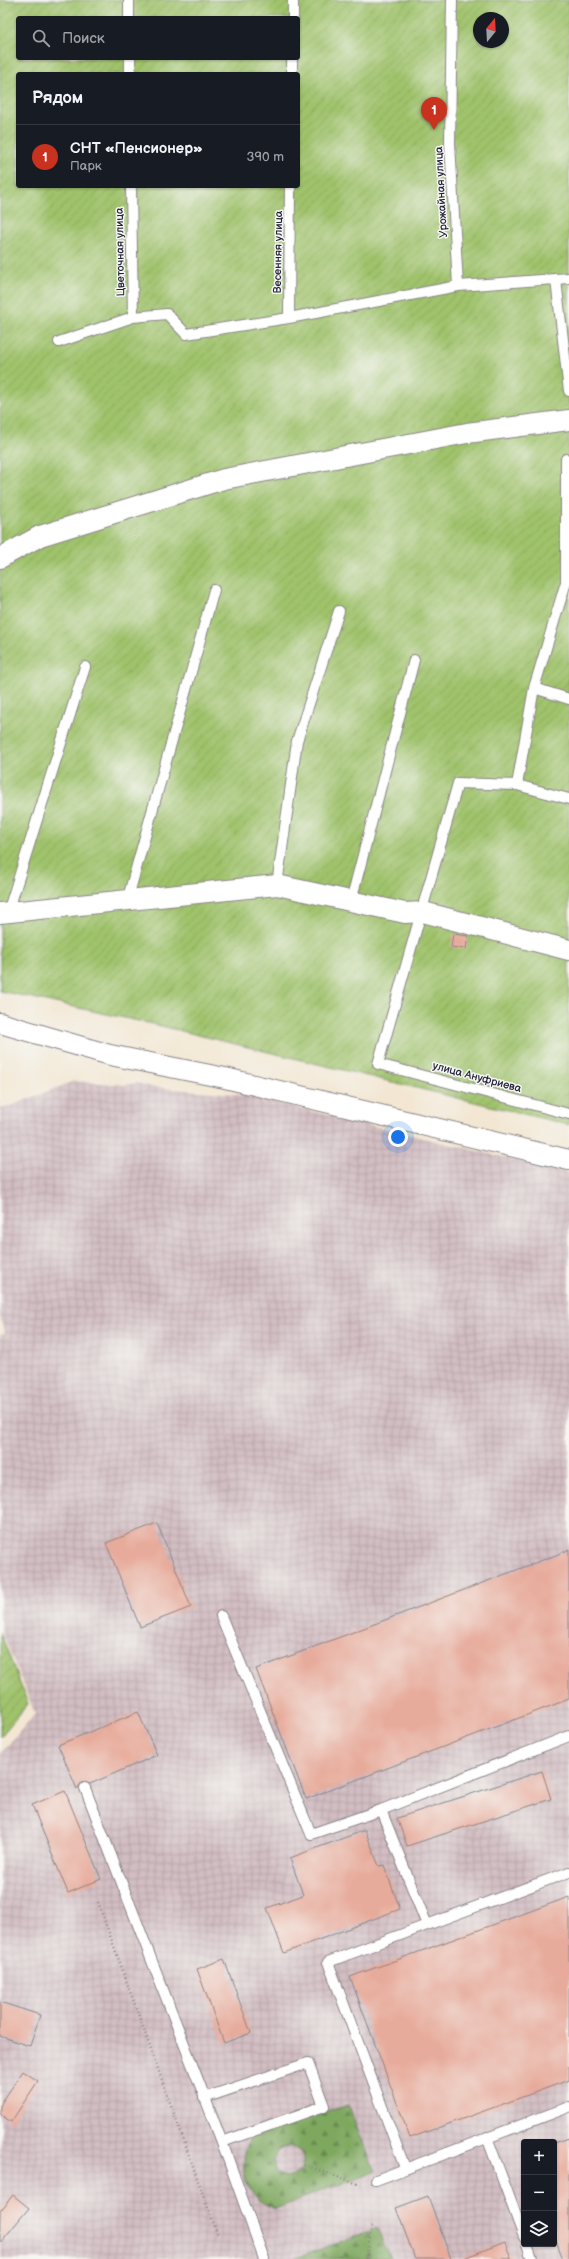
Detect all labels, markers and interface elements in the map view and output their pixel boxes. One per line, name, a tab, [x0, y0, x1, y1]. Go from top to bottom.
north arrow	[473, 12, 509, 48]
search box	[16, 16, 300, 60]
icon: search	[30, 27, 52, 49]
text: Поиск	[62, 29, 105, 48]
text: Рядом	[32, 88, 83, 108]
pin: 1	[421, 97, 447, 130]
text: СНТ «Пенсионер»	[70, 139, 203, 158]
street label: Урожайная улица	[432, 146, 450, 238]
text: 1	[42, 149, 48, 165]
text: 390 m	[247, 149, 284, 165]
text: Парк	[70, 158, 102, 174]
street label: Цветочная улица	[113, 207, 127, 297]
street label: Весенняя улица	[271, 210, 285, 293]
street label: улица Ануфриева	[431, 1059, 523, 1095]
your location	[388, 1127, 408, 1147]
map controls	[521, 2139, 557, 2247]
button: +	[521, 2139, 557, 2175]
button: −	[521, 2175, 557, 2211]
button: layers	[521, 2211, 557, 2247]

